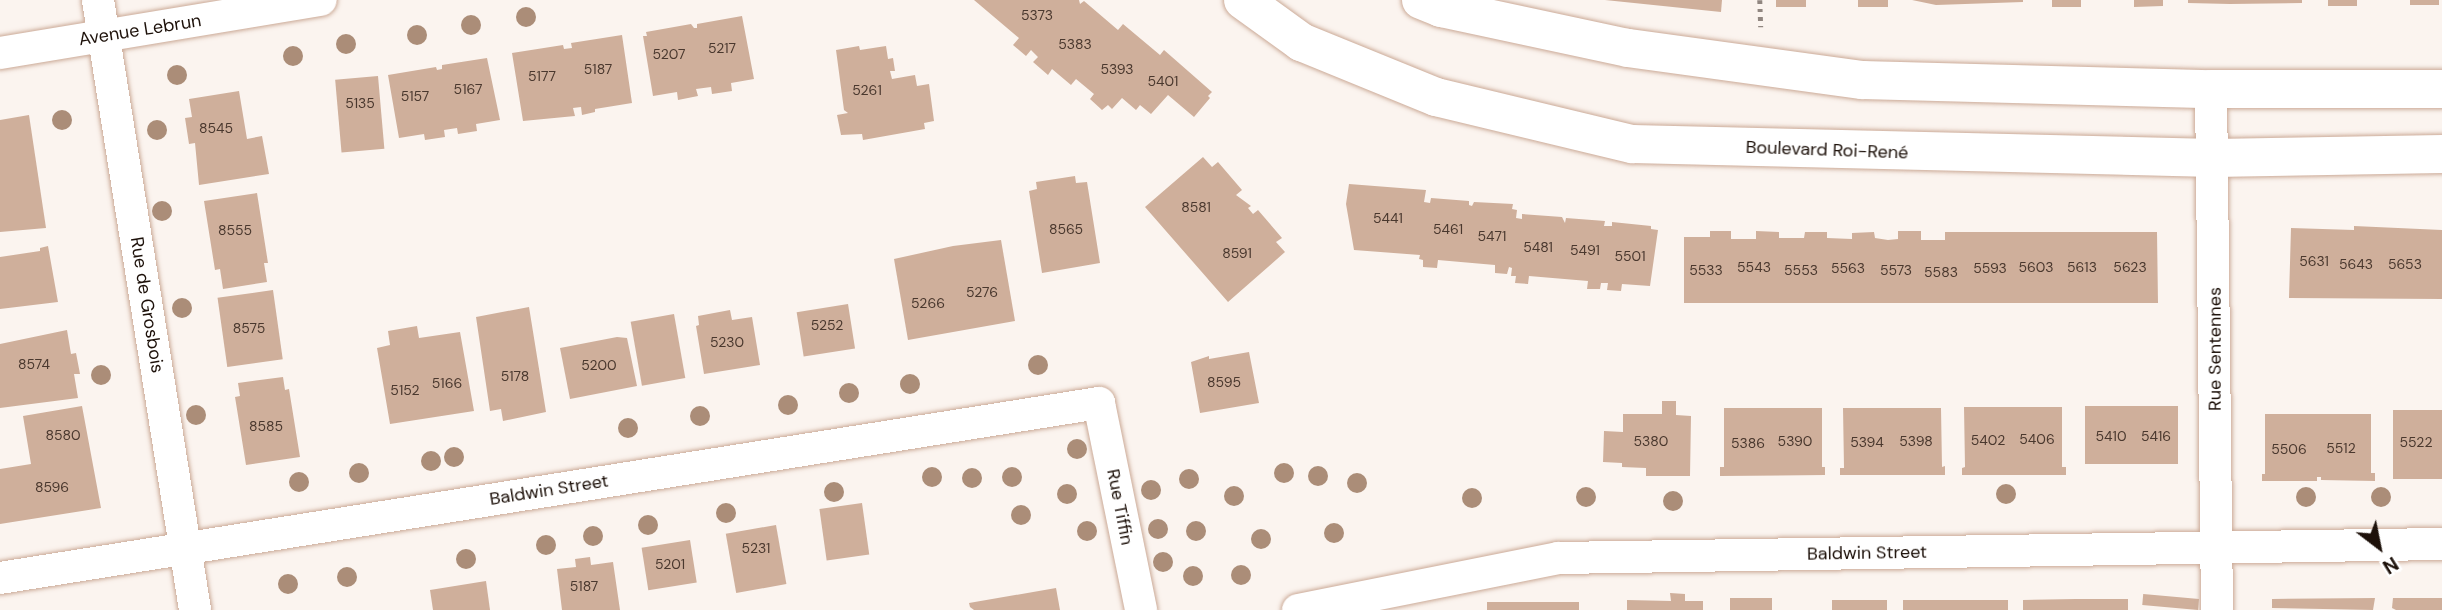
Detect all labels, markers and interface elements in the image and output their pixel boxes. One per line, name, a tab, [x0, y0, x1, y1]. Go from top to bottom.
house number: 5373	[1021, 7, 1053, 23]
street label: Avenue Lebrun	[77, 10, 203, 50]
house number: 5383	[1058, 36, 1092, 52]
house number: 5217	[708, 40, 736, 56]
house number: 5207	[652, 46, 686, 62]
house number: 5187	[584, 61, 612, 77]
house number: 5393	[1100, 61, 1134, 77]
house number: 5177	[528, 68, 556, 84]
house number: 5401	[1148, 73, 1178, 89]
house number: 5167	[454, 81, 482, 97]
house number: 5261	[852, 82, 882, 98]
house number: 5157	[401, 88, 429, 104]
house number: 5135	[345, 95, 375, 111]
house number: 8545	[199, 120, 233, 136]
street label: Boulevard Roi-René	[1745, 136, 1909, 164]
house number: 8581	[1181, 199, 1211, 215]
house number: 5441	[1373, 210, 1403, 226]
house number: 8565	[1049, 221, 1083, 237]
house number: 5461	[1433, 221, 1463, 237]
house number: 8555	[218, 222, 252, 238]
house number: 5471	[1478, 228, 1506, 244]
street label: Rue de Grosbois	[126, 236, 168, 374]
house number: 5481	[1523, 239, 1553, 255]
house number: 5491	[1570, 242, 1600, 258]
house number: 8591	[1222, 245, 1252, 261]
house number: 5501	[1614, 248, 1646, 264]
house number: 5631	[2299, 253, 2329, 269]
house number: 5643	[2339, 256, 2373, 272]
house number: 5653	[2388, 256, 2422, 272]
house number: 5543	[1737, 259, 1771, 275]
house number: 5603	[2018, 259, 2054, 275]
house number: 5613	[2067, 259, 2097, 275]
house number: 5623	[2113, 259, 2147, 275]
house number: 5563	[1831, 260, 1865, 276]
house number: 5593	[1973, 260, 2007, 276]
house number: 5533	[1689, 262, 1723, 278]
house number: 5553	[1784, 262, 1818, 278]
house number: 5573	[1880, 262, 1912, 278]
house number: 5583	[1924, 264, 1958, 280]
house number: 5276	[966, 284, 998, 300]
street label: Rue Sentennes	[2204, 287, 2226, 411]
house number: 5266	[911, 295, 945, 311]
house number: 5252	[811, 317, 843, 333]
house number: 8575	[233, 320, 265, 336]
house number: 5230	[710, 334, 744, 350]
house number: 8574	[18, 356, 50, 372]
house number: 5200	[581, 357, 617, 373]
house number: 5178	[501, 368, 529, 384]
house number: 8595	[1207, 374, 1241, 390]
house number: 5166	[432, 375, 462, 391]
house number: 5152	[390, 382, 420, 398]
house number: 8585	[249, 418, 283, 434]
house number: 8580	[45, 427, 81, 443]
house number: 5410	[2096, 428, 2126, 444]
house number: 5416	[2141, 428, 2171, 444]
house number: 5406	[2019, 431, 2055, 447]
house number: 5402	[1971, 432, 2005, 448]
house number: 5380	[1634, 433, 1668, 449]
house number: 5390	[1778, 433, 1812, 449]
house number: 5398	[1899, 433, 1933, 449]
house number: 5394	[1850, 434, 1884, 450]
house number: 5522	[2400, 434, 2432, 450]
house number: 5386	[1731, 435, 1765, 451]
house number: 5512	[2326, 440, 2356, 456]
house number: 5506	[2271, 441, 2307, 457]
street label: Rue Tiffin	[1102, 467, 1138, 547]
street label: Baldwin Street	[488, 470, 610, 510]
house number: 8596	[35, 479, 69, 495]
north arrow	[2344, 512, 2414, 582]
house number: 5231	[742, 540, 770, 556]
street label: Baldwin Street	[1807, 541, 1927, 565]
text: N	[2378, 551, 2403, 580]
house number: 5201	[655, 556, 685, 572]
house number: 5187	[570, 578, 598, 594]

